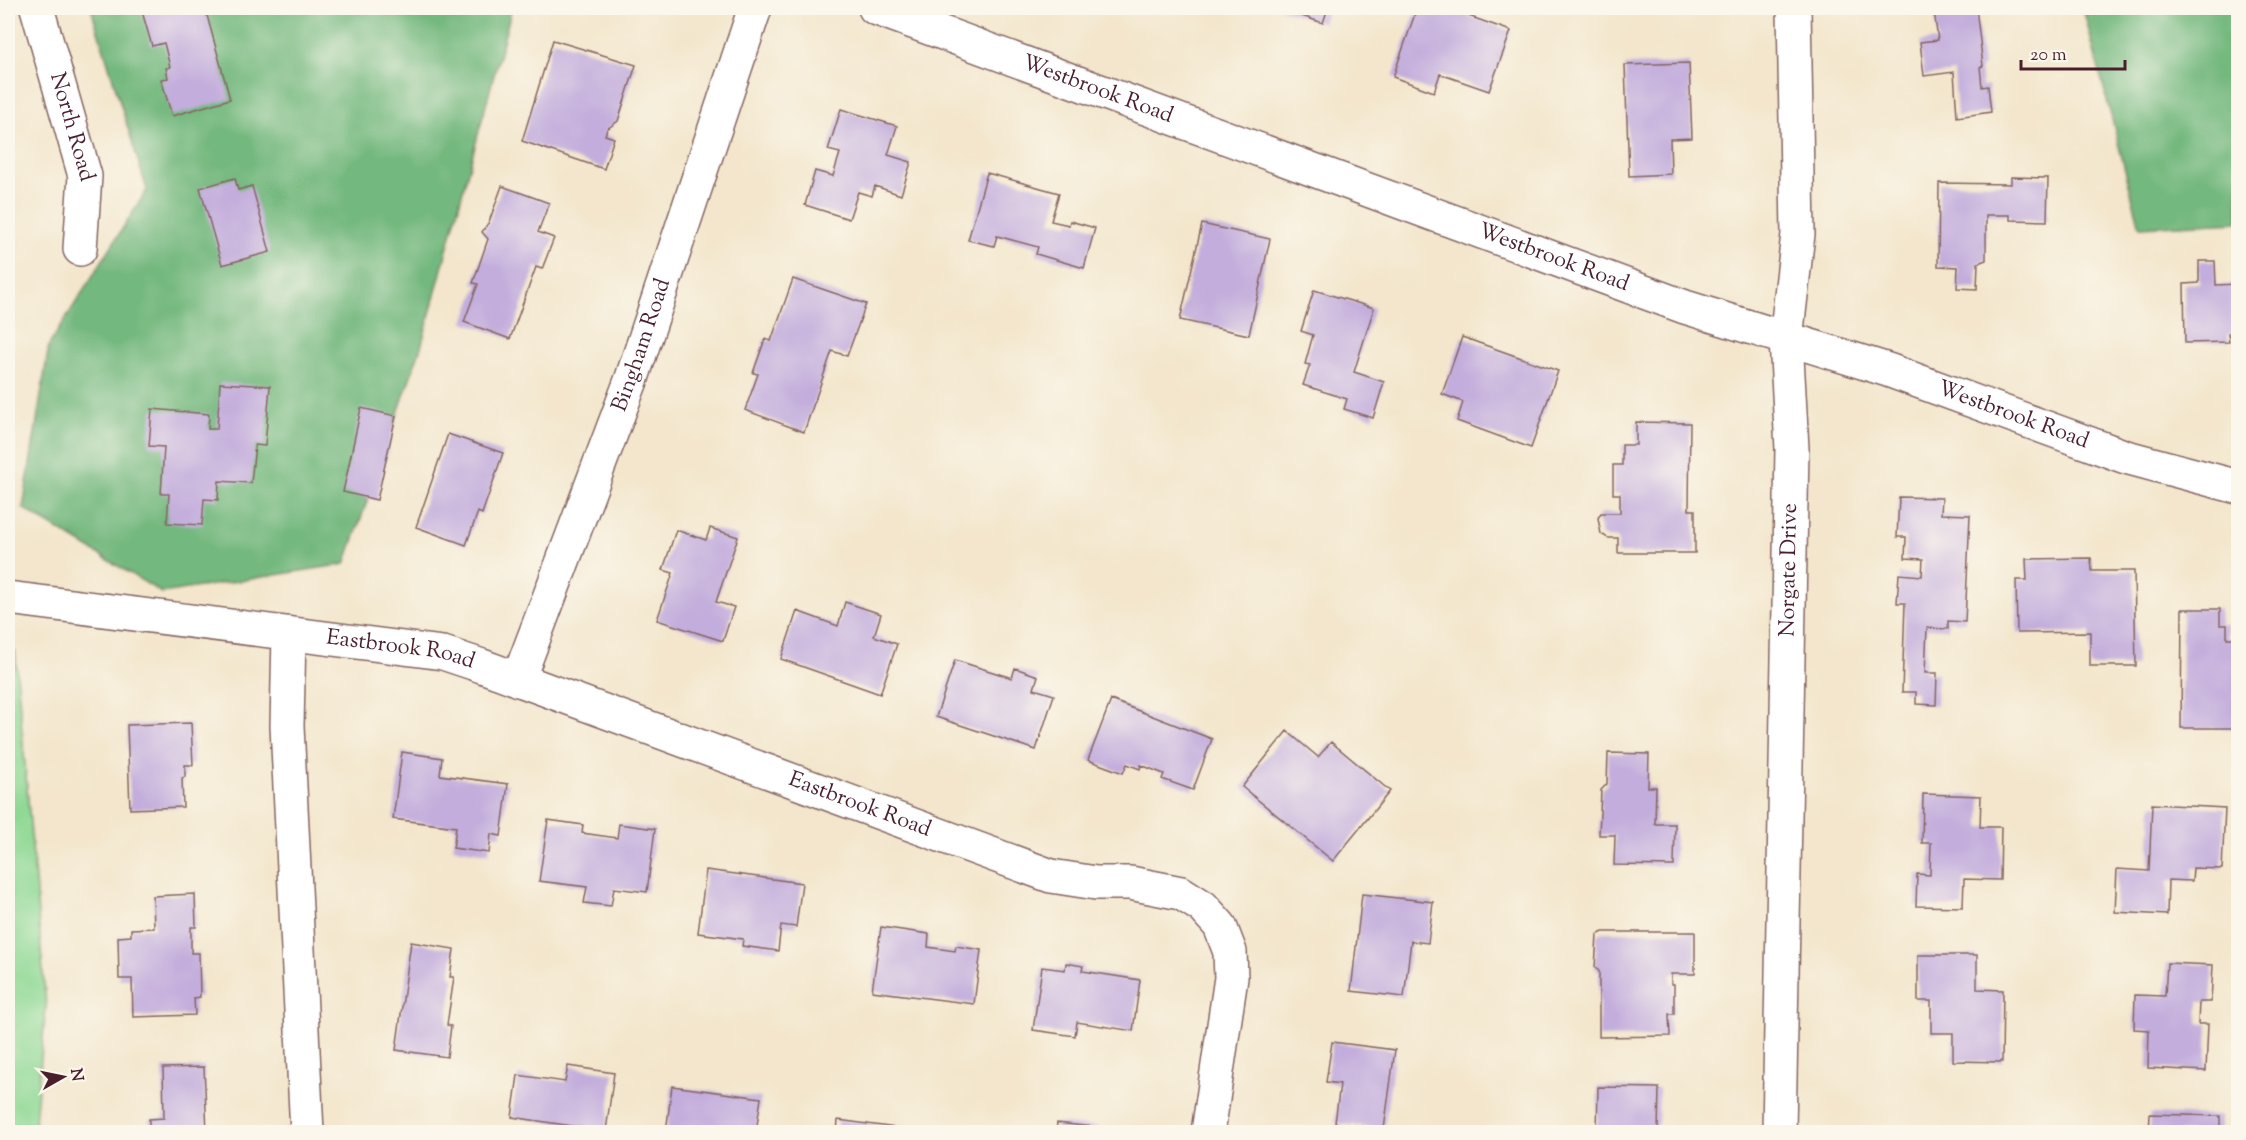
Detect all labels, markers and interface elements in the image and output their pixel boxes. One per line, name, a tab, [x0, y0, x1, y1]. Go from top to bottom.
scale bar	[2021, 33, 2124, 71]
text: 20 m	[2030, 43, 2067, 69]
street label: Westbrook Road	[1017, 48, 1177, 133]
street label: North Road	[40, 69, 102, 186]
street label: Westbrook Road	[1473, 216, 1633, 301]
street label: Bingham Road	[605, 274, 680, 417]
street label: Westbrook Road	[1933, 373, 2093, 458]
street label: Norgate Drive	[1772, 503, 1807, 637]
street label: Eastbrook Road	[325, 622, 479, 678]
street label: Eastbrook Road	[784, 764, 935, 846]
north arrow	[33, 1047, 93, 1107]
text: N	[63, 1067, 88, 1083]

